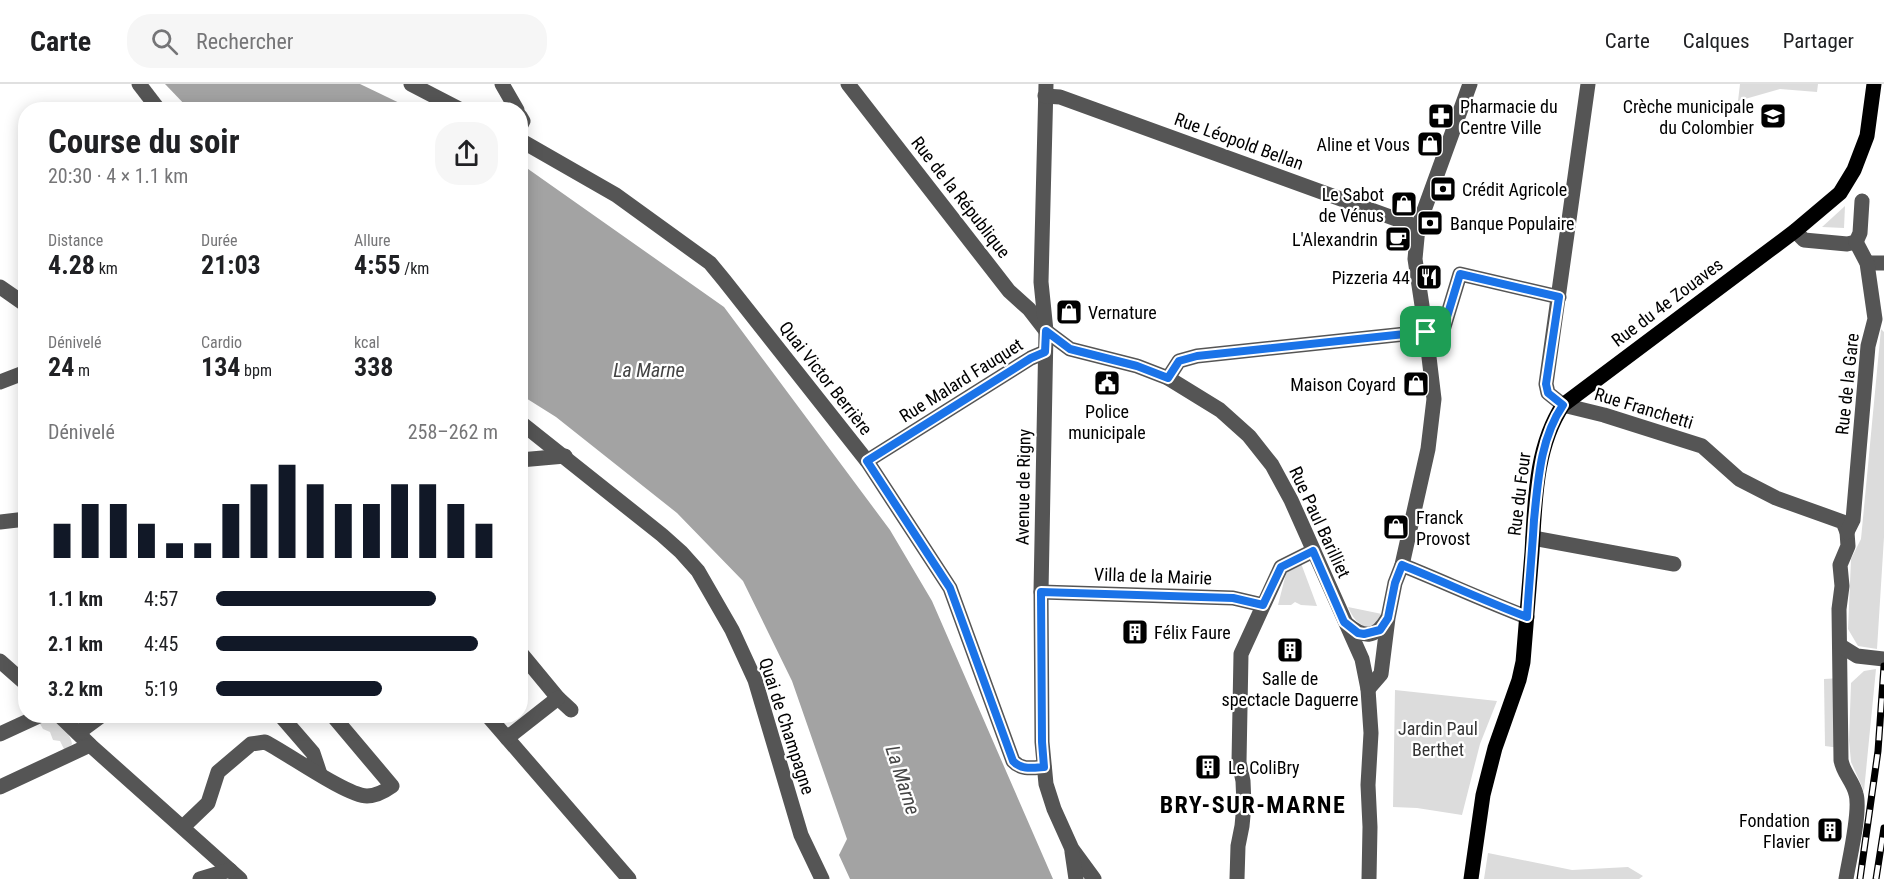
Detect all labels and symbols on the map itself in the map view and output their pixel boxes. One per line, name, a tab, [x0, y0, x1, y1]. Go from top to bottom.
place label: Pharmacie du Centre Ville	[1460, 96, 1558, 138]
place label: Crèche municipale du Colombier	[1623, 96, 1755, 138]
pharmacy icon: Pharmacie du Centre Ville	[1426, 101, 1456, 131]
school or university icon: Crèche municipale du Colombier	[1758, 101, 1788, 131]
street label: Rue Léopold Bellan	[1172, 108, 1306, 174]
shop icon: Aline et Vous	[1415, 129, 1445, 159]
street label: Rue de la République	[907, 132, 1015, 262]
place label: Aline et Vous	[1317, 134, 1410, 155]
bank icon: Crédit Agricole	[1428, 174, 1458, 204]
place label: Crédit Agricole	[1462, 179, 1567, 200]
place label: Le Sabot de Vénus	[1319, 184, 1384, 226]
shop icon: Le Sabot de Vénus	[1389, 189, 1419, 219]
bank icon: Banque Populaire	[1415, 208, 1445, 238]
place label: Banque Populaire	[1450, 213, 1575, 234]
cafe icon: L'Alexandrin	[1383, 224, 1413, 254]
place label: L'Alexandrin	[1292, 229, 1378, 250]
street label: Rue du 4e Zouaves	[1607, 253, 1727, 351]
restaurant icon: Pizzeria 44	[1414, 262, 1444, 292]
place label: Pizzeria 44	[1332, 267, 1410, 288]
shop icon: Vernature	[1054, 297, 1084, 327]
place label: Vernature	[1088, 302, 1157, 323]
pin	[1400, 306, 1451, 357]
street label: Quai Victor Berrière	[775, 317, 877, 439]
street label: Rue de la Gare	[1831, 332, 1863, 436]
street label: Rue Malard Fauquet	[896, 334, 1026, 426]
water label: La Marne	[613, 358, 685, 382]
public building icon: Police municipale	[1092, 368, 1122, 398]
shop icon: Maison Coyard	[1401, 369, 1431, 399]
place label: Maison Coyard	[1290, 374, 1396, 395]
street label: Rue Franchetti	[1592, 383, 1696, 433]
place label: Police municipale	[1068, 401, 1146, 443]
street label: Avenue de Rigny	[1011, 428, 1035, 545]
street label: Rue du Four	[1503, 450, 1535, 537]
street label: Rue Paul Barilliet	[1285, 463, 1355, 581]
place label: Franck Provost	[1416, 507, 1470, 549]
shop icon: Franck Provost	[1381, 512, 1411, 542]
street label: Villa de la Mairie	[1094, 563, 1212, 589]
building icon: Félix Faure	[1120, 617, 1150, 647]
place label: Félix Faure	[1154, 622, 1231, 643]
building icon: Salle de spectacle Daguerre	[1275, 635, 1305, 665]
street label: Quai de Champagne	[755, 655, 819, 797]
place label: Salle de spectacle Daguerre	[1222, 668, 1358, 710]
park label: Jardin Paul Berthet	[1398, 718, 1478, 760]
water label: La Marne	[881, 742, 925, 818]
building icon: Le ColiBry	[1193, 752, 1223, 782]
place label: Le ColiBry	[1228, 757, 1300, 778]
district label: BRY-SUR-MARNE	[1160, 791, 1346, 819]
place label: Fondation Flavier	[1739, 810, 1811, 852]
building icon: Fondation Flavier	[1815, 815, 1845, 845]

